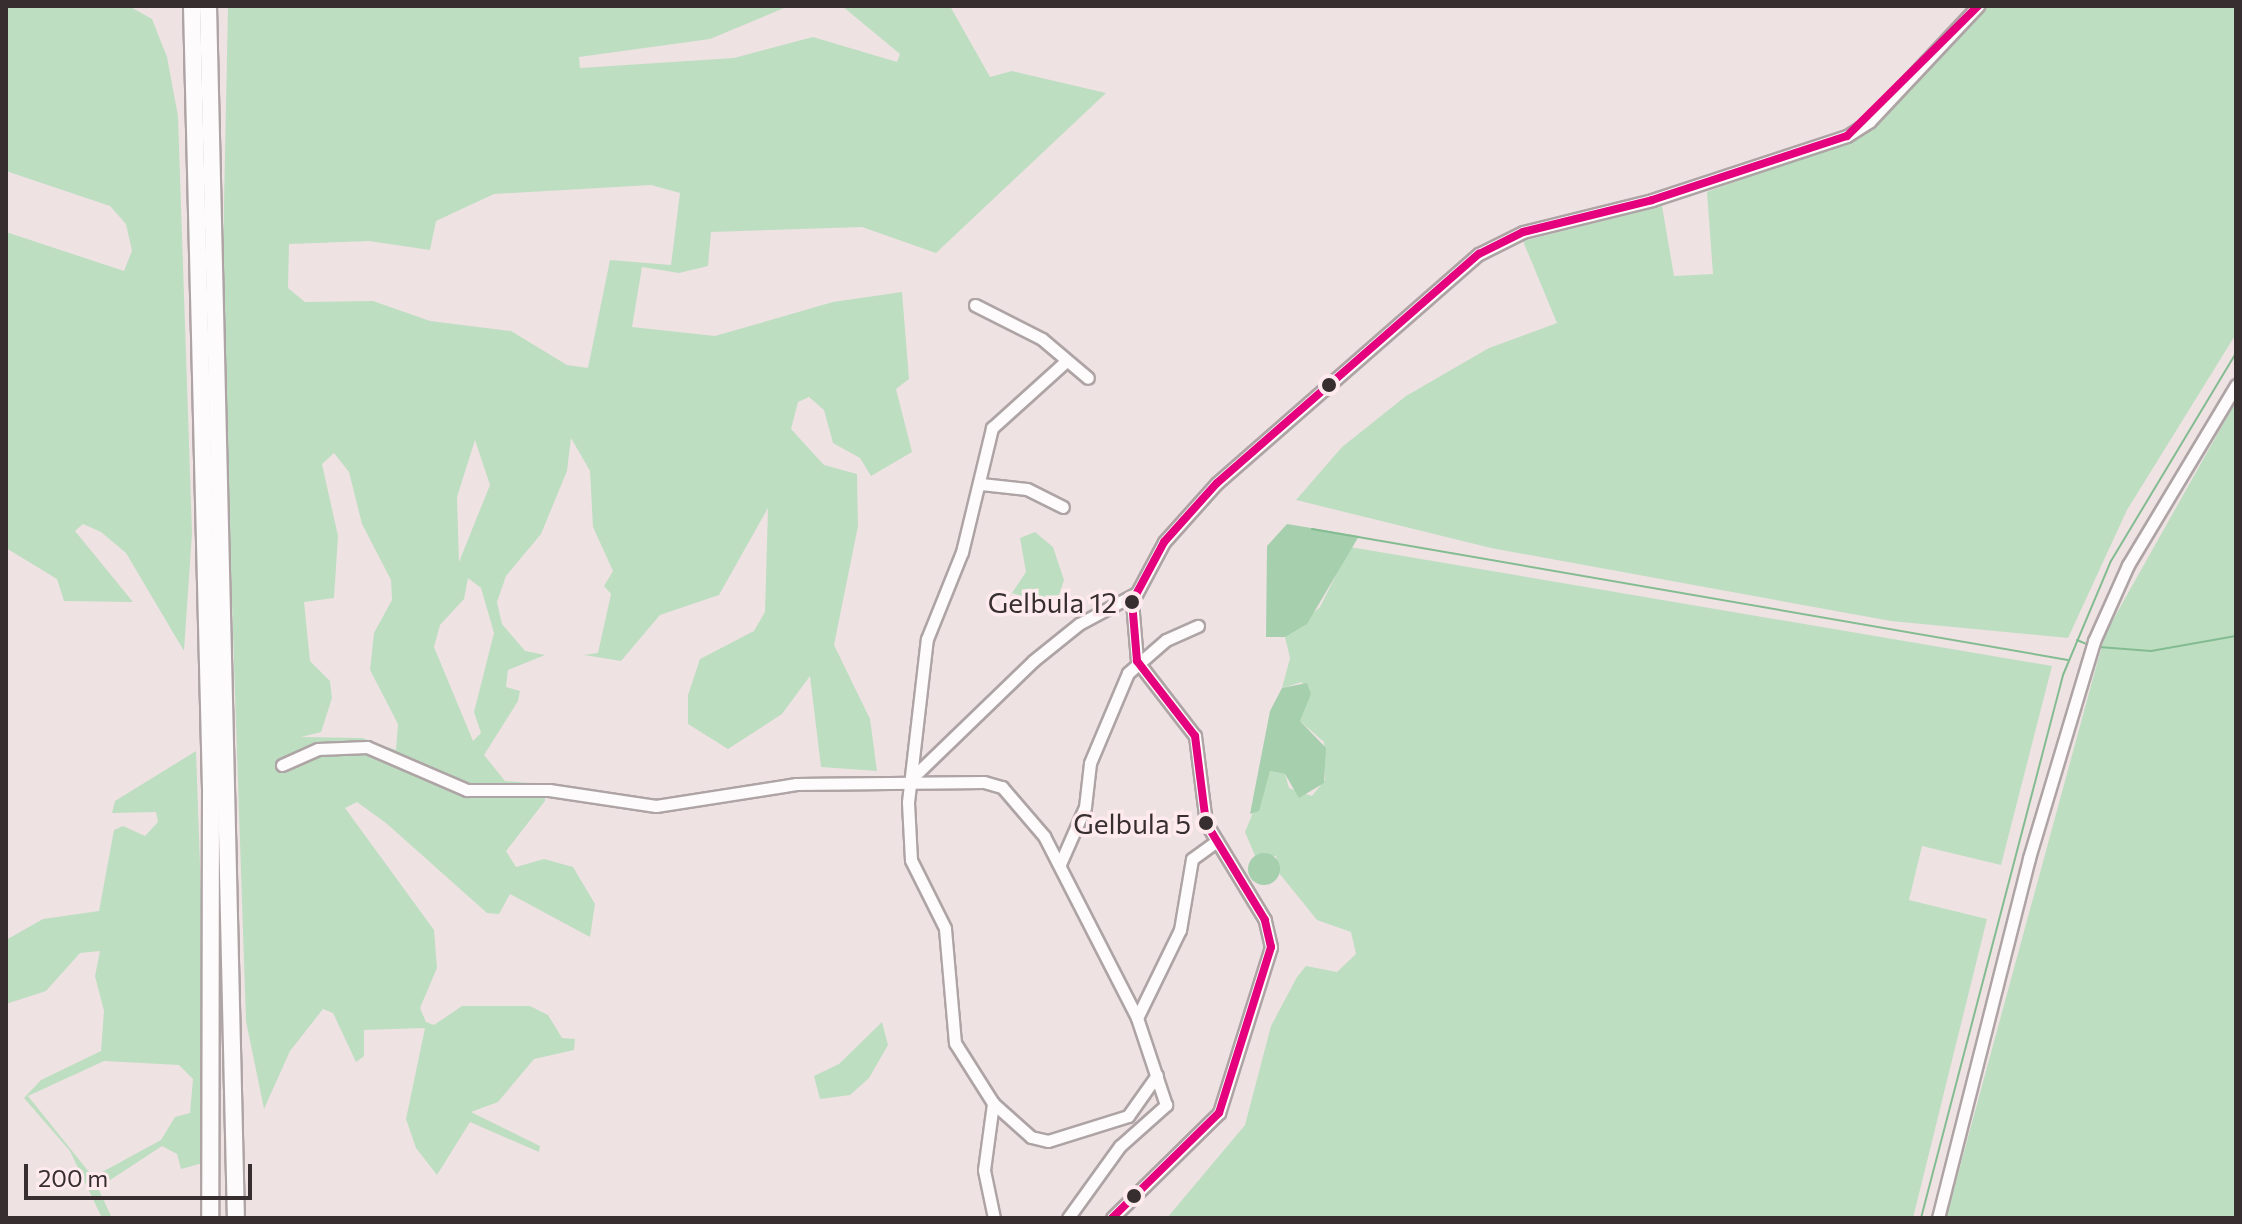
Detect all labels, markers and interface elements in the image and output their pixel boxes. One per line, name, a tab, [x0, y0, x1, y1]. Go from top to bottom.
unlabelled marker	[1321, 377, 1337, 393]
place label: Gelbula 12	[988, 585, 1117, 619]
marker: Gelbula 12	[1124, 594, 1140, 610]
place label: Gelbula 5	[1073, 806, 1191, 840]
marker: Gelbula 5	[1198, 815, 1214, 831]
scale bar	[28, 1148, 256, 1198]
text: 200 m	[38, 1163, 108, 1192]
unlabelled marker	[1126, 1188, 1142, 1204]

